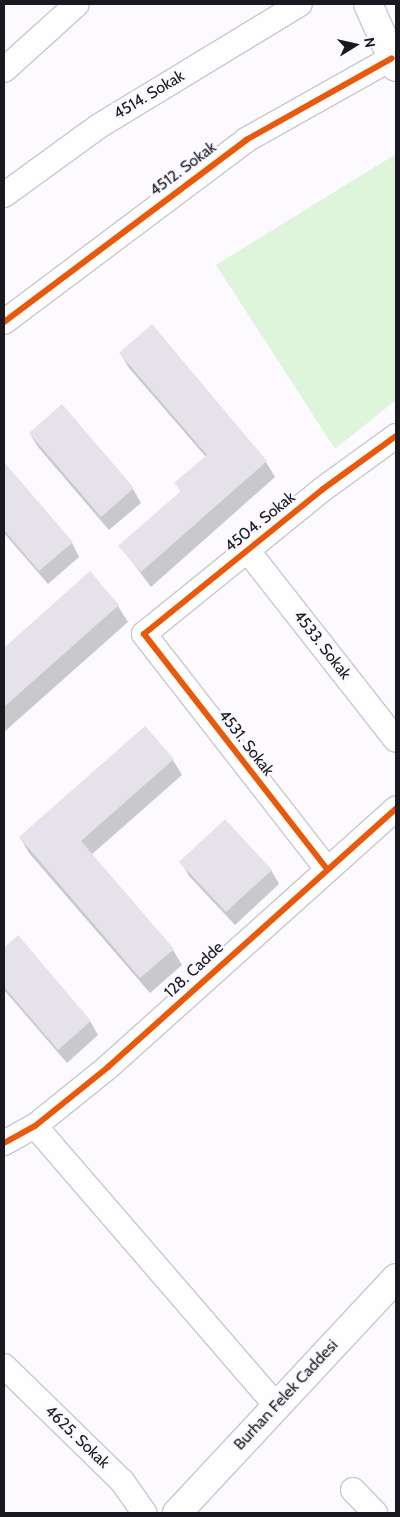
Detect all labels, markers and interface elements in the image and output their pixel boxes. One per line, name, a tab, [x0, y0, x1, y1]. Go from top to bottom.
north arrow	[330, 20, 380, 70]
text: N	[360, 36, 379, 49]
street label: 4514. Sokak	[110, 66, 188, 124]
street label: 4512. Sokak	[146, 138, 220, 200]
street label: 4504. Sokak	[221, 488, 299, 556]
street label: 4533. Sokak	[289, 607, 355, 683]
street label: 4531. Sokak	[214, 706, 278, 780]
street label: 128. Cadde	[160, 938, 228, 1002]
street label: Burhan Felek Caddesi	[230, 1336, 342, 1454]
street label: 4625. Sokak	[41, 1401, 113, 1473]

